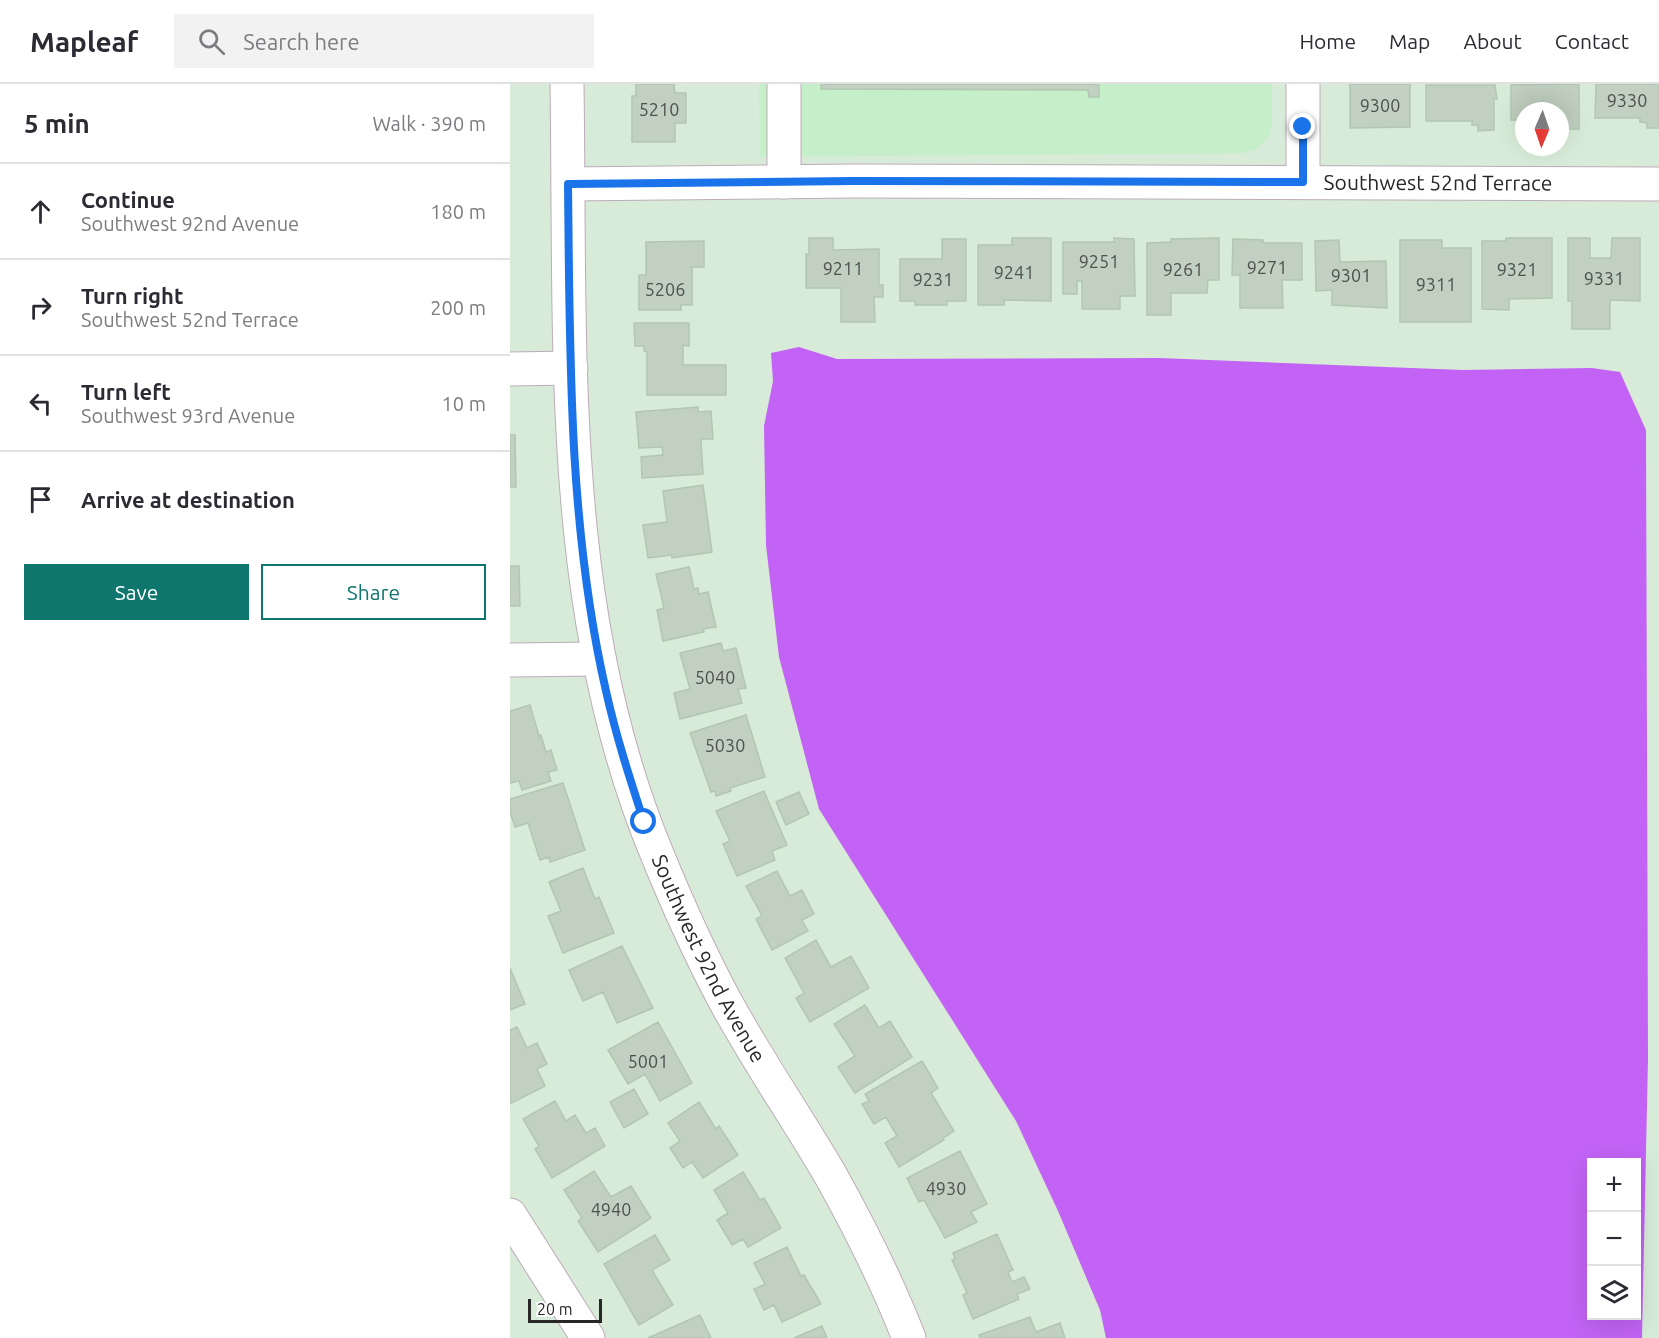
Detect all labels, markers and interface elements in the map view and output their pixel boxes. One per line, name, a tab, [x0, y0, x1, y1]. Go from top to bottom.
search box	[174, 14, 594, 68]
icon: search	[195, 25, 228, 58]
text: Mapleaf	[30, 26, 138, 57]
text: Search here	[243, 29, 360, 54]
text: Home	[1299, 29, 1356, 53]
text: Map	[1389, 29, 1430, 53]
text: About	[1463, 29, 1522, 53]
text: Contact	[1555, 29, 1629, 53]
house number: 9330	[1607, 90, 1647, 110]
house number: 9300	[1360, 95, 1400, 115]
house number: 5210	[639, 99, 679, 119]
north arrow	[1515, 102, 1569, 156]
text: 5 min	[24, 109, 90, 138]
text: Walk · 390 m	[373, 112, 486, 135]
route end	[1289, 113, 1315, 139]
street label: Southwest 52nd Terrace	[1324, 170, 1552, 195]
text: Continue	[81, 187, 175, 212]
icon: ahead	[24, 195, 57, 228]
text: 180 m	[430, 200, 486, 223]
text: Southwest 92nd Avenue	[81, 212, 299, 235]
house number: 9251	[1079, 251, 1119, 271]
house number: 9271	[1247, 257, 1287, 277]
house number: 9211	[823, 258, 863, 278]
house number: 9261	[1163, 259, 1203, 279]
house number: 9321	[1497, 259, 1537, 279]
house number: 9241	[994, 262, 1034, 282]
house number: 9301	[1331, 265, 1371, 285]
house number: 9331	[1584, 268, 1624, 288]
house number: 9231	[913, 269, 953, 289]
house number: 9311	[1416, 274, 1456, 294]
house number: 5206	[645, 279, 685, 299]
text: Turn right	[81, 283, 183, 308]
icon: right	[24, 291, 57, 324]
text: 200 m	[430, 296, 486, 319]
text: Southwest 52nd Terrace	[81, 308, 299, 331]
text: Turn left	[81, 379, 171, 404]
icon: left	[24, 387, 57, 420]
text: 10 m	[442, 392, 486, 415]
text: Southwest 93rd Avenue	[81, 404, 295, 427]
icon: arrive	[24, 483, 57, 516]
text: Arrive at destination	[81, 487, 295, 512]
button: Save	[24, 564, 249, 620]
button: Share	[261, 564, 486, 620]
house number: 5040	[695, 667, 735, 687]
house number: 5030	[705, 735, 745, 755]
route start	[630, 808, 656, 834]
street label: Southwest 92nd Avenue	[648, 851, 771, 1066]
house number: 5001	[628, 1051, 668, 1071]
map controls	[1587, 1158, 1641, 1320]
button: +	[1587, 1158, 1641, 1212]
house number: 4930	[926, 1178, 966, 1198]
house number: 4940	[591, 1199, 631, 1219]
button: −	[1587, 1212, 1641, 1266]
button: layers	[1587, 1266, 1641, 1320]
scale bar	[528, 1296, 602, 1324]
text: 20 m	[537, 1300, 573, 1318]

